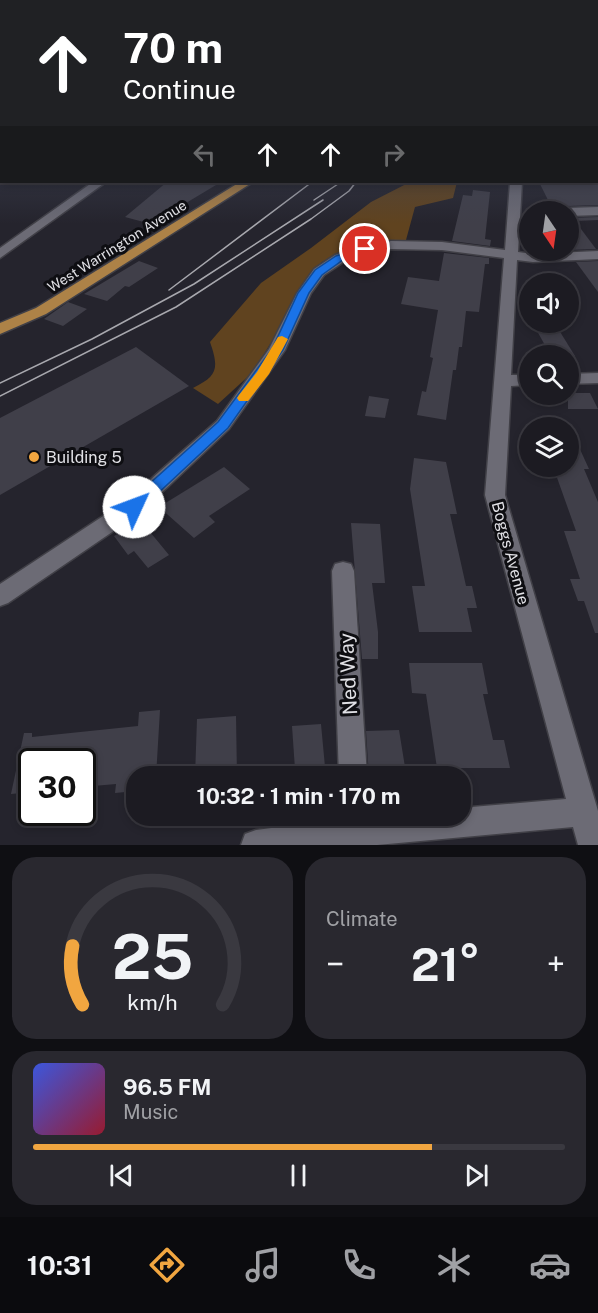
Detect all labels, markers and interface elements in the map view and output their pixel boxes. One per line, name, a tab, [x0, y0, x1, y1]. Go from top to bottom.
text: 70 m	[123, 23, 223, 72]
icon: ahead	[24, 24, 102, 102]
text: Continue	[123, 73, 236, 105]
icon: left	[188, 138, 221, 171]
icon: ahead	[251, 138, 284, 171]
icon: ahead	[314, 138, 347, 171]
icon: right	[377, 138, 410, 171]
street label: West Warrington Avenue	[45, 197, 189, 295]
north arrow	[519, 201, 579, 261]
map controls	[519, 201, 579, 477]
pin	[339, 223, 390, 274]
icon: arrive	[348, 232, 381, 265]
button: sound	[519, 273, 579, 333]
button: search	[519, 345, 579, 405]
button: layers	[519, 417, 579, 477]
place label: Building 5	[46, 448, 122, 467]
marker: Building 5	[27, 450, 41, 464]
position arrow	[102, 475, 166, 539]
street label: Boggs Avenue	[488, 499, 533, 607]
street label: Ned Way	[334, 632, 362, 716]
speed limit sign: 30	[18, 748, 96, 826]
text: 10:32 · 1 min · 170 m	[196, 783, 401, 809]
text: Climate	[326, 907, 398, 931]
text: 25	[112, 920, 193, 993]
text: 21°	[411, 938, 480, 991]
text: −	[326, 945, 344, 983]
text: +	[547, 945, 565, 983]
text: km/h	[127, 990, 178, 1015]
text: 96.5 FM	[123, 1074, 211, 1100]
text: Music	[123, 1100, 178, 1124]
icon: previous	[105, 1159, 138, 1192]
icon: pause	[282, 1159, 315, 1192]
icon: next	[460, 1159, 493, 1192]
icon: directions	[146, 1244, 188, 1286]
icon: music	[242, 1244, 284, 1286]
icon: phone	[338, 1244, 380, 1286]
icon: climate	[433, 1244, 475, 1286]
icon: car	[529, 1244, 571, 1286]
text: 10:31	[27, 1249, 93, 1281]

